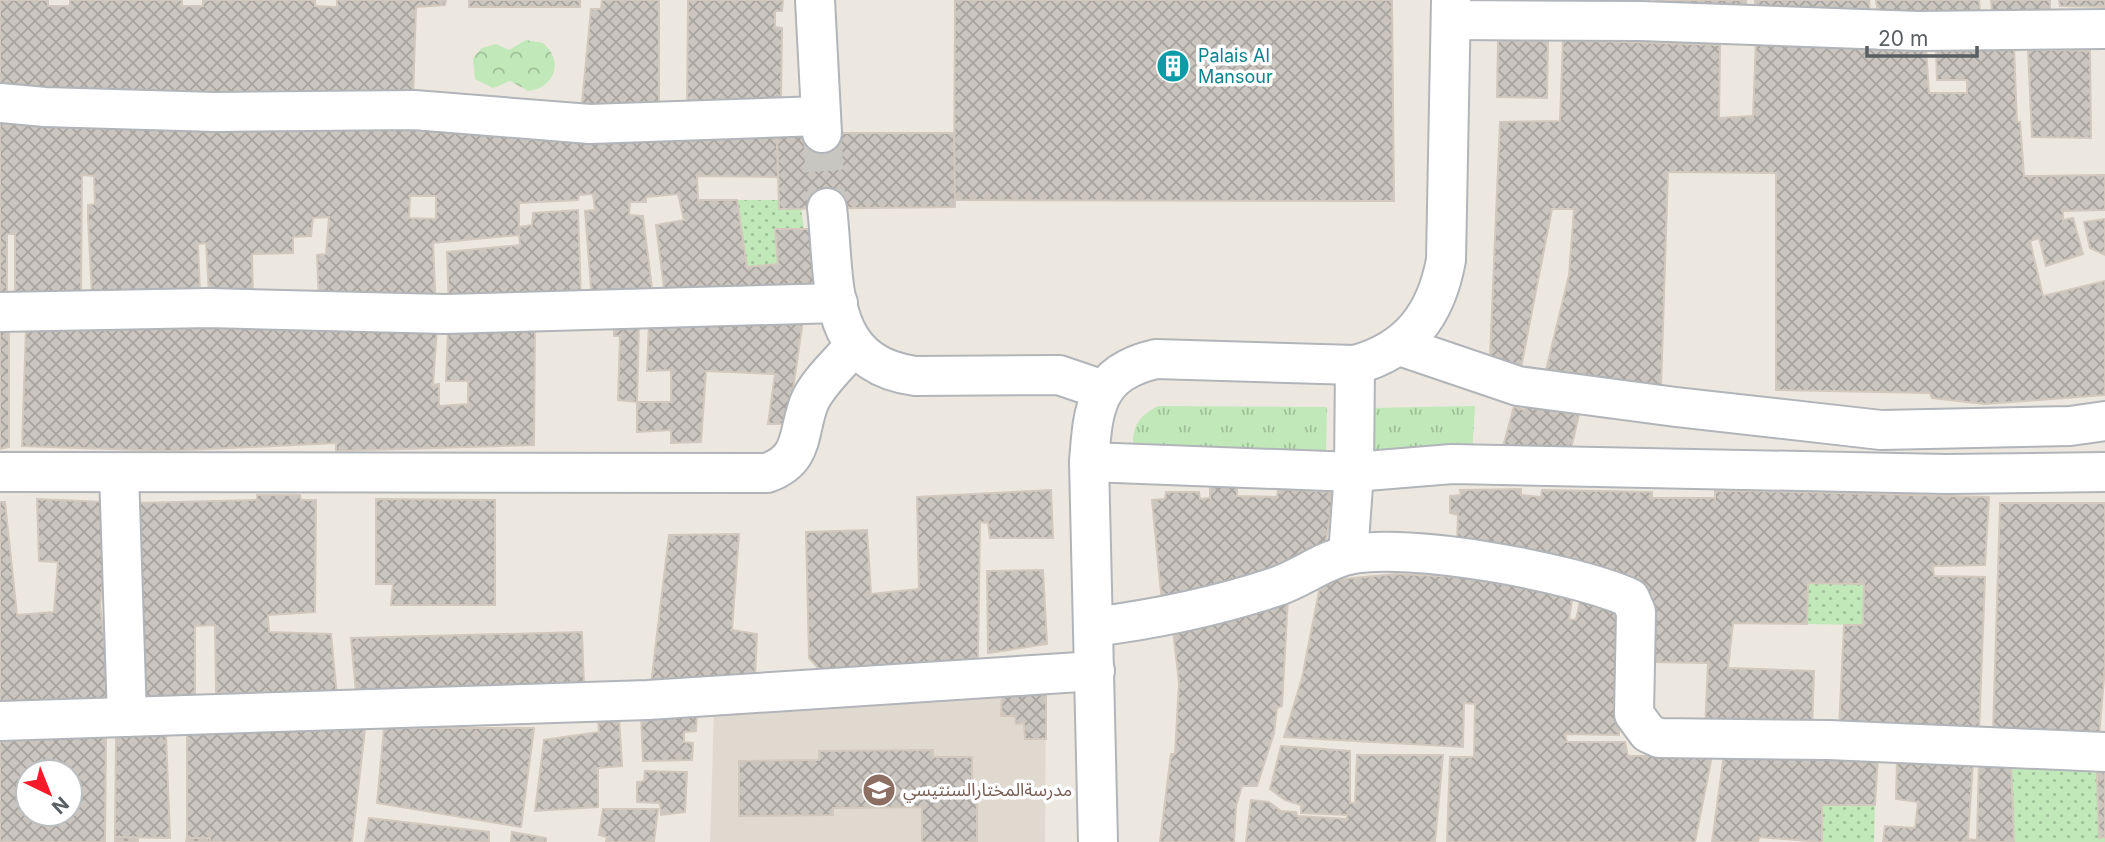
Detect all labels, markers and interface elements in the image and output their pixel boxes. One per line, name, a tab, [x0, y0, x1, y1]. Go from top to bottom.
scale bar	[1867, 14, 1977, 58]
text: 20 m	[1878, 26, 1928, 51]
place label: Palais Al Mansour	[1198, 45, 1273, 87]
building icon: Palais Al Mansour	[1154, 47, 1192, 85]
north arrow	[14, 758, 84, 828]
school or university icon: مدرسةالمختارالسنتيسي	[860, 771, 898, 809]
place label: مدرسةالمختارالسنتيسي	[903, 779, 1072, 803]
text: N	[47, 792, 73, 818]

